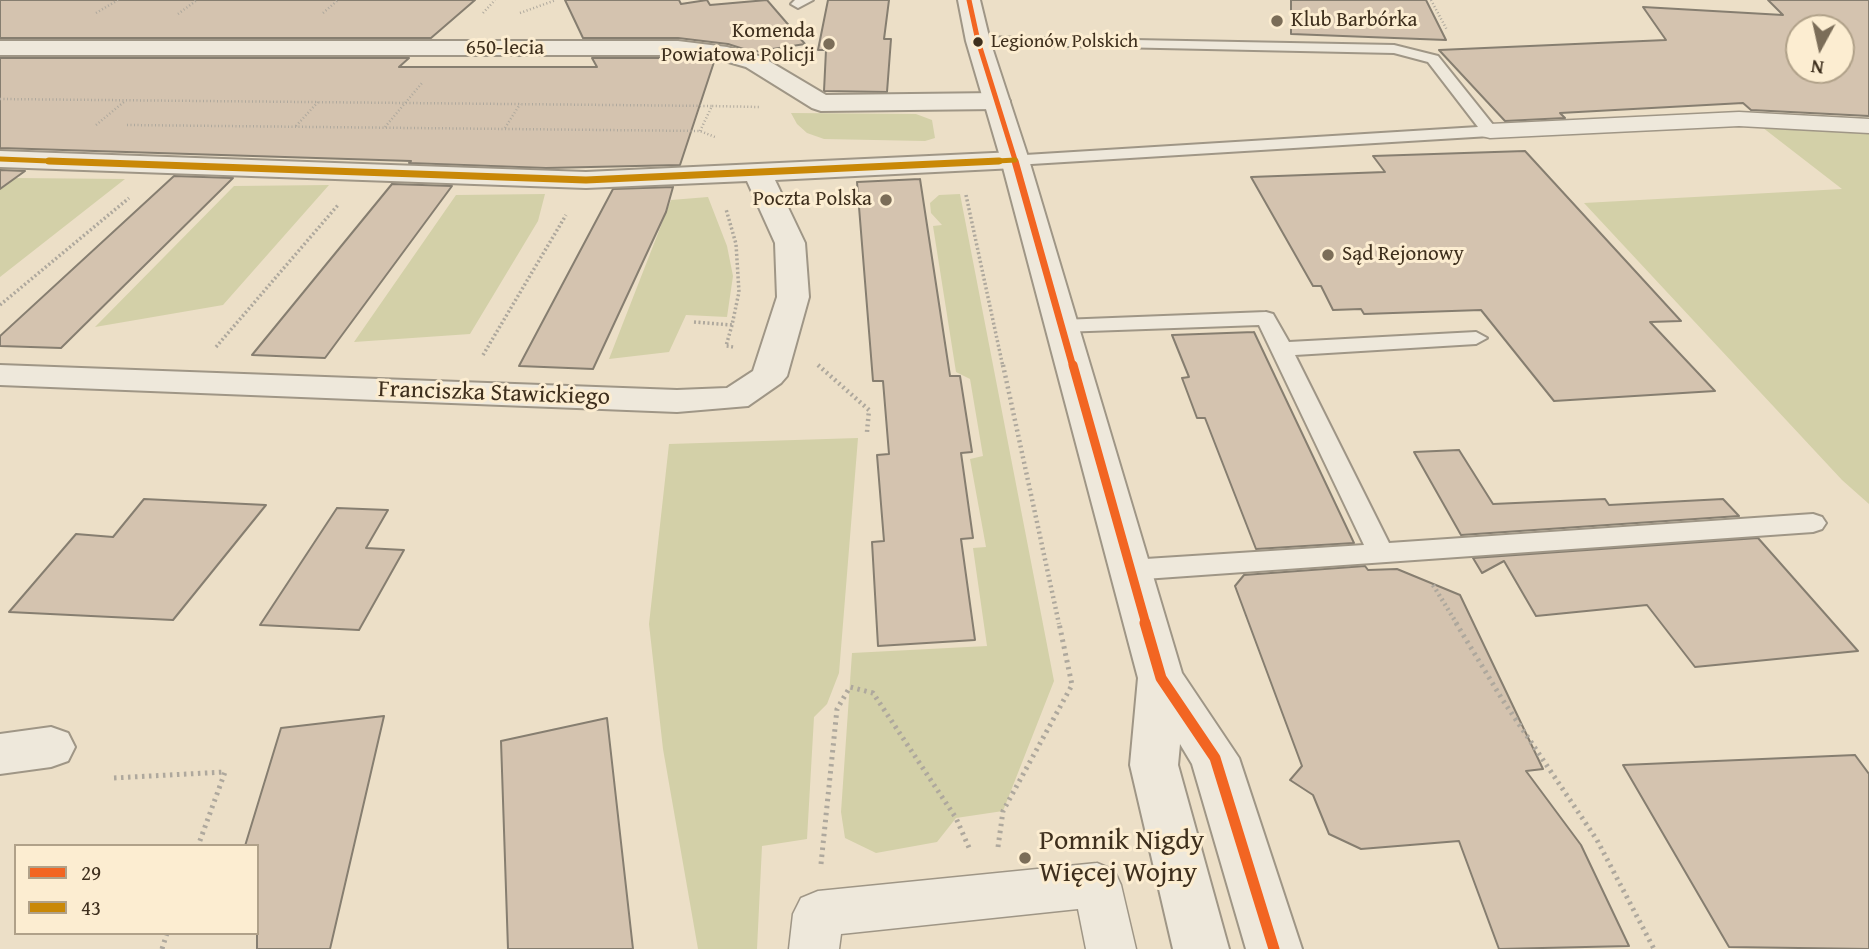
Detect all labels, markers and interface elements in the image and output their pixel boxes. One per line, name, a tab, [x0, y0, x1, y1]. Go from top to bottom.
place label: Klub Barbórka	[1291, 8, 1417, 34]
marker: Klub Barbórka	[1269, 13, 1285, 29]
north arrow	[1785, 14, 1855, 84]
place label: Komenda Powiatowa Policji	[661, 19, 815, 69]
place label: Legionów Polskich	[991, 31, 1138, 53]
marker: Legionów Polskich	[971, 35, 985, 49]
street label: 650-lecia	[466, 36, 544, 62]
marker: Komenda Powiatowa Policji	[821, 36, 837, 52]
text: N	[1809, 53, 1826, 83]
place label: Poczta Polska	[753, 187, 872, 213]
marker: Poczta Polska	[878, 192, 894, 208]
place label: Sąd Rejonowy	[1342, 242, 1464, 268]
marker: Sąd Rejonowy	[1320, 247, 1336, 263]
street label: Franciszka Stawickiego	[378, 376, 610, 412]
place label: Pomnik Nigdy Więcej Wojny	[1039, 825, 1204, 891]
legend	[14, 844, 259, 935]
marker: Pomnik Nigdy Więcej Wojny	[1017, 850, 1033, 866]
text: 29	[81, 857, 101, 888]
text: 43	[81, 892, 101, 923]

